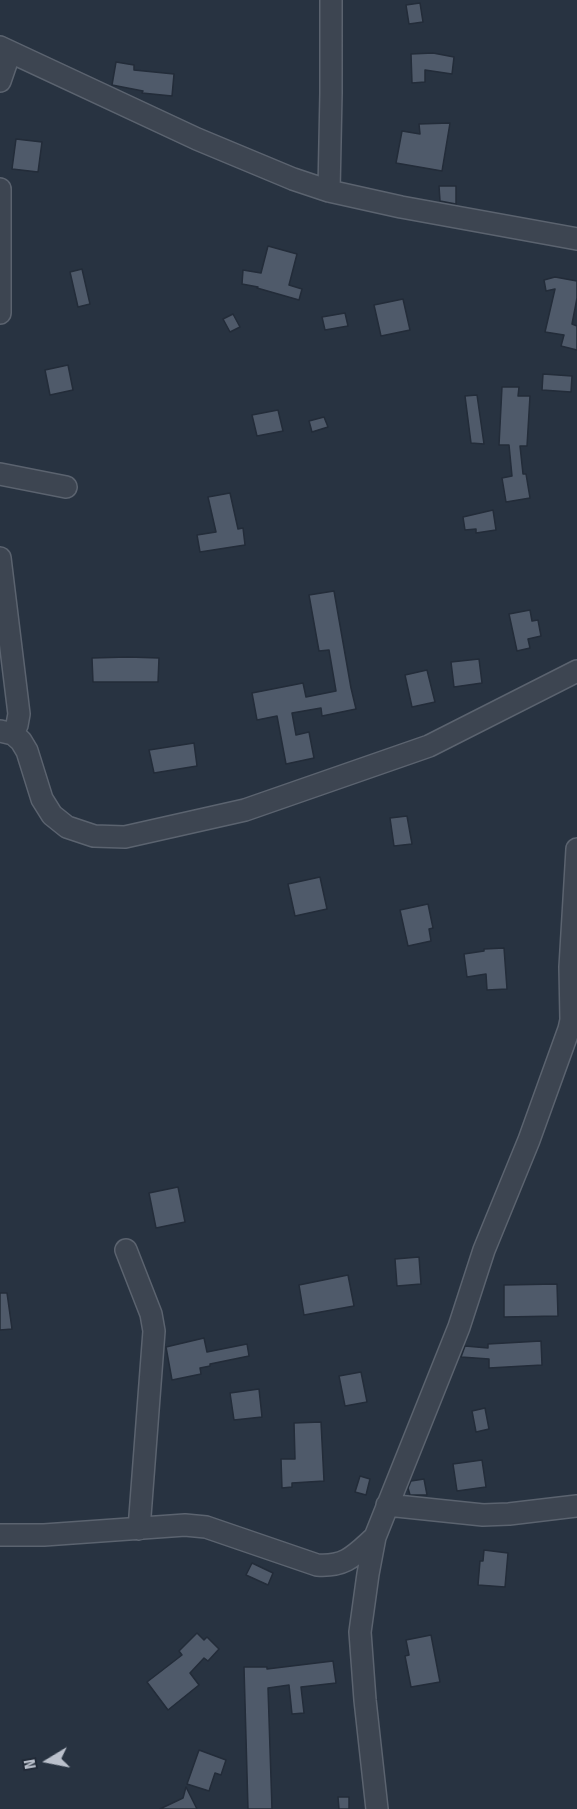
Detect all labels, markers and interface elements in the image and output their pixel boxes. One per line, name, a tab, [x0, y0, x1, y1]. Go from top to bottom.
north arrow	[18, 1731, 78, 1791]
text: N	[20, 1758, 40, 1771]

